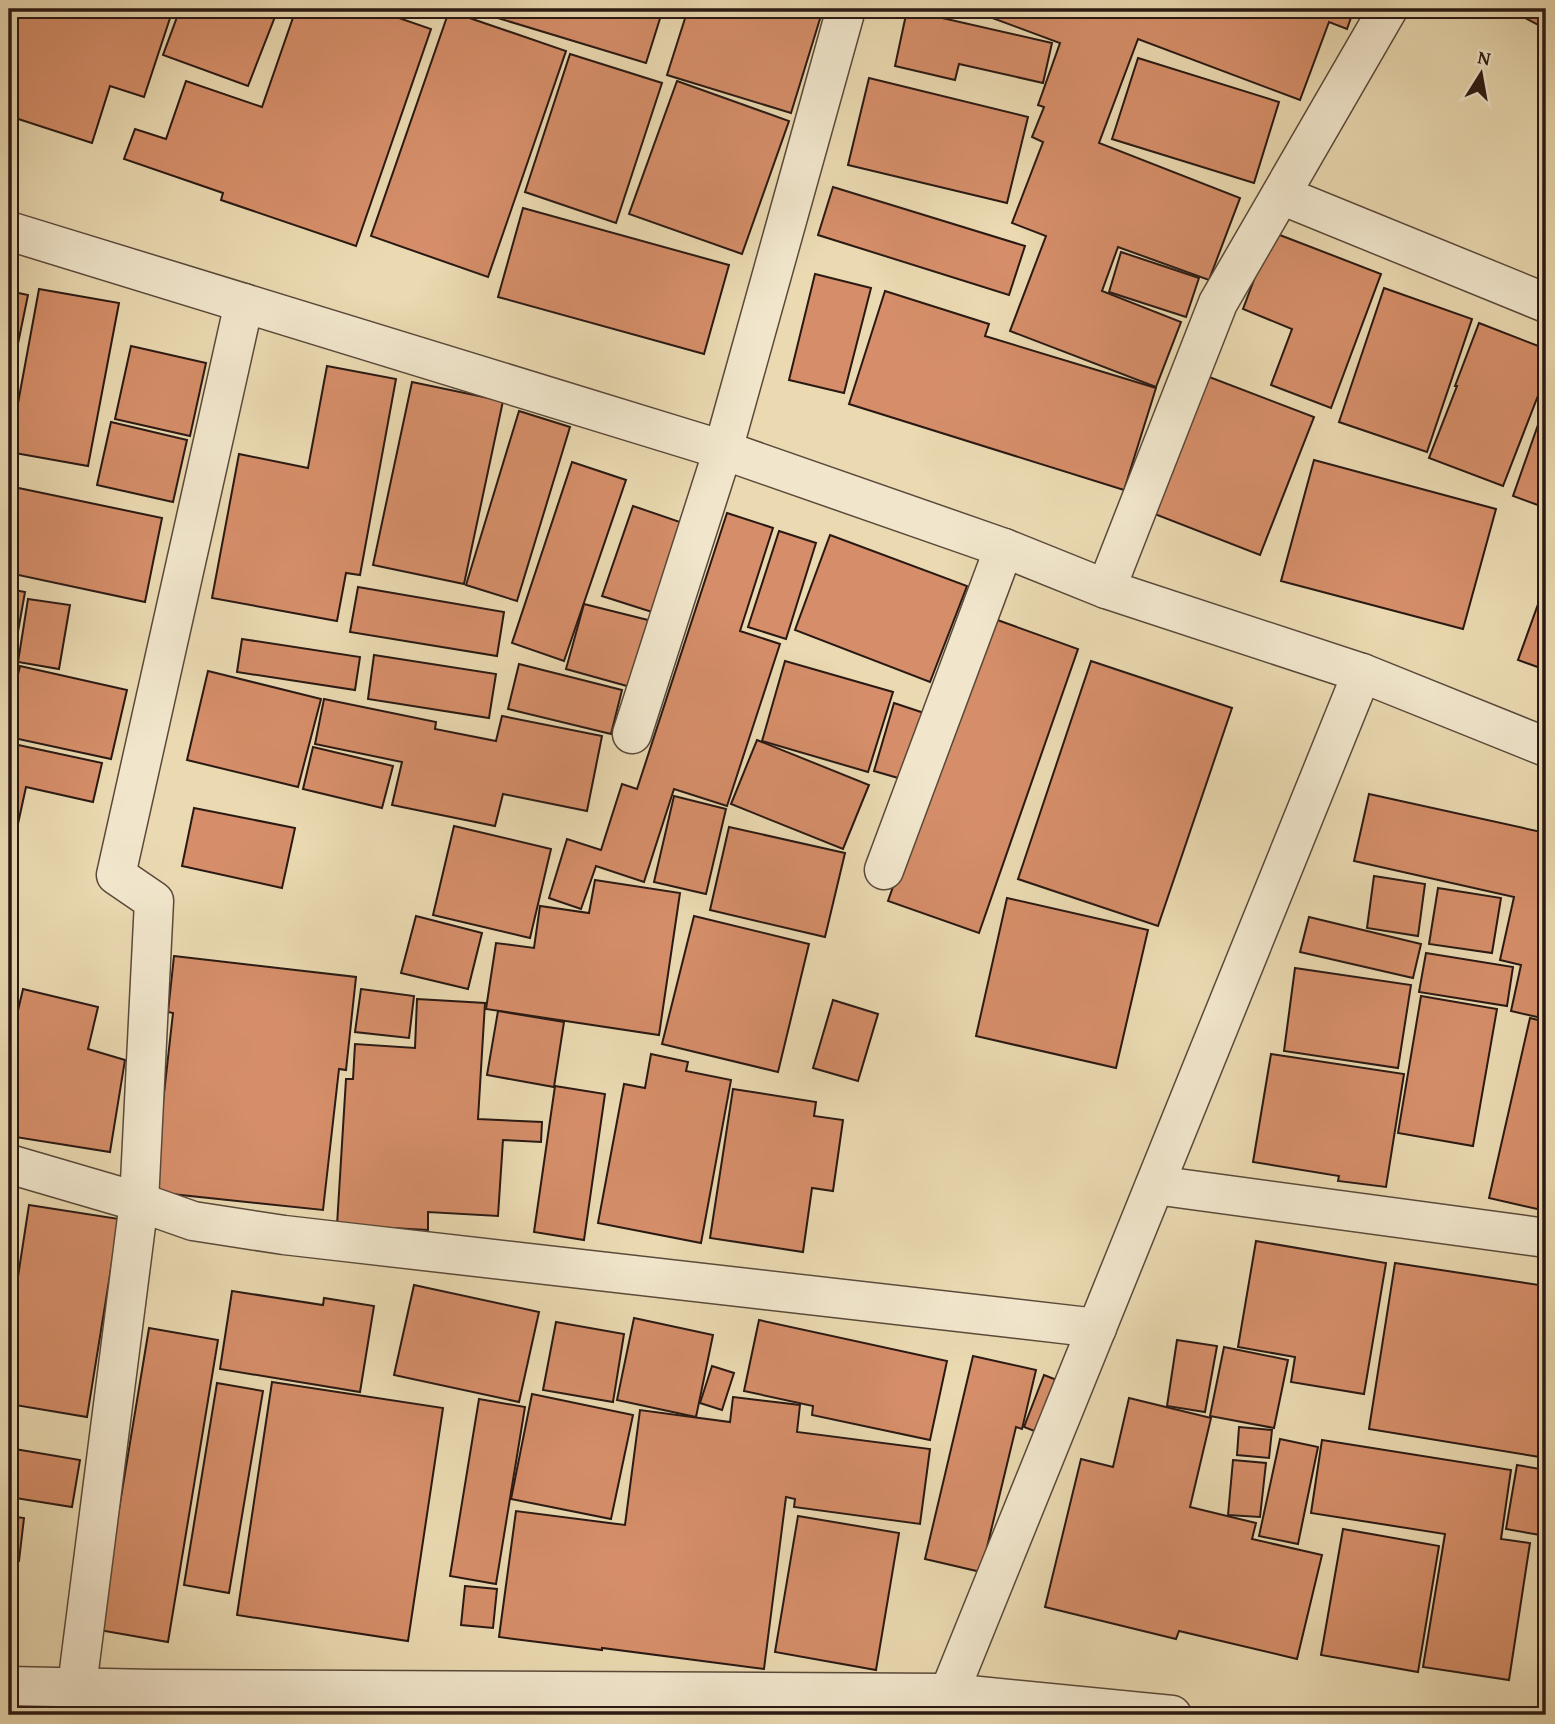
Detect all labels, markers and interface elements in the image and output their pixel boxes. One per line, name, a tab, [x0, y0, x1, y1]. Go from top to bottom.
north arrow	[1446, 38, 1516, 108]
text: N	[1475, 42, 1493, 72]

